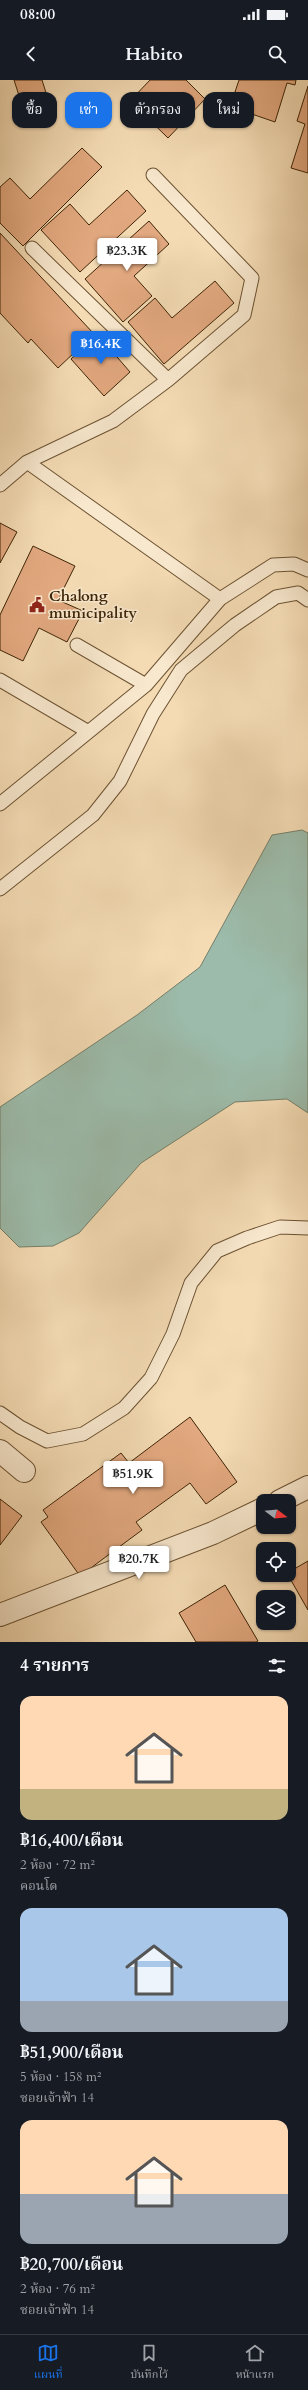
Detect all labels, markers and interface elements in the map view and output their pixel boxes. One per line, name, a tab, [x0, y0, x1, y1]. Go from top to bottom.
text: 08:00	[20, 4, 55, 24]
text: Habito	[125, 42, 183, 67]
icon: back	[20, 43, 42, 65]
icon: search	[266, 43, 288, 65]
chip: ซื้อ	[12, 92, 57, 128]
chip: เช่า	[65, 92, 112, 128]
chip: ตัวกรอง	[120, 92, 195, 128]
chip: ใหม่	[203, 92, 254, 128]
pin: ฿23.3K	[94, 238, 160, 272]
text: ฿23.3K	[106, 242, 148, 260]
pin: ฿16.4K	[68, 331, 134, 365]
text: ฿16.4K	[80, 335, 122, 353]
place label: Chalong municipality	[49, 586, 137, 623]
public building icon: Chalong municipality	[28, 596, 46, 614]
pin: ฿51.9K	[100, 1461, 166, 1495]
text: ฿51.9K	[112, 1465, 154, 1483]
north arrow	[256, 1494, 296, 1534]
map controls	[256, 1494, 296, 1630]
button: locate	[256, 1542, 296, 1582]
pin: ฿20.7K	[106, 1546, 172, 1580]
text: ฿20.7K	[118, 1550, 160, 1568]
button: layers	[256, 1590, 296, 1630]
text: 4 รายการ	[20, 1654, 89, 1677]
icon: filters	[266, 1655, 288, 1677]
icon: home	[118, 1722, 190, 1794]
text: ฿16,400/เดือน	[20, 1829, 123, 1852]
text: 2 ห้อง · 72 m²	[20, 1856, 95, 1874]
text: คอนโด	[20, 1877, 58, 1895]
icon: home	[118, 1934, 190, 2006]
text: ฿51,900/เดือน	[20, 2041, 123, 2064]
text: 5 ห้อง · 158 m²	[20, 2068, 101, 2086]
text: ซอยเจ้าฟ้า 14	[20, 2089, 94, 2107]
icon: home	[118, 2146, 190, 2218]
text: ฿20,700/เดือน	[20, 2253, 123, 2276]
text: 2 ห้อง · 76 m²	[20, 2280, 95, 2298]
text: ซอยเจ้าฟ้า 14	[20, 2301, 94, 2319]
tab: แผนที่	[34, 2342, 63, 2384]
tab: บันทึกไว้	[130, 2342, 168, 2384]
tab: หน้าแรก	[236, 2342, 274, 2384]

